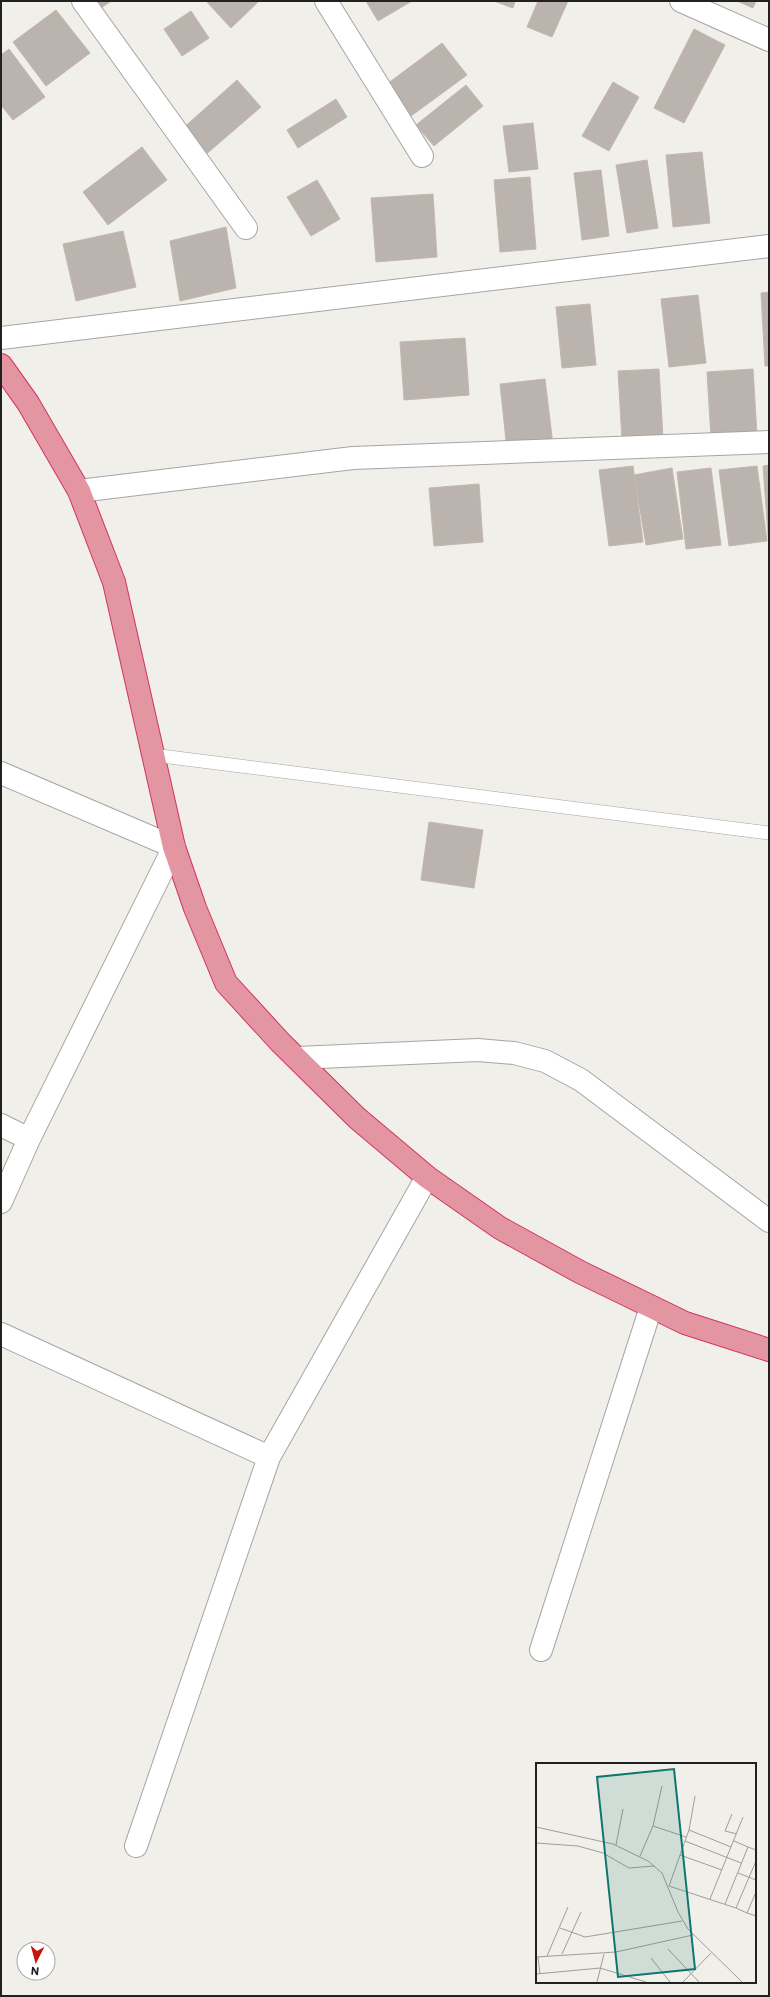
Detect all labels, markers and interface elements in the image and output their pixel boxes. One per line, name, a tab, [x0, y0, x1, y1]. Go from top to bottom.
inset map	[536, 1763, 756, 1983]
north arrow	[16, 1941, 56, 1981]
text: N	[30, 1965, 40, 1978]

